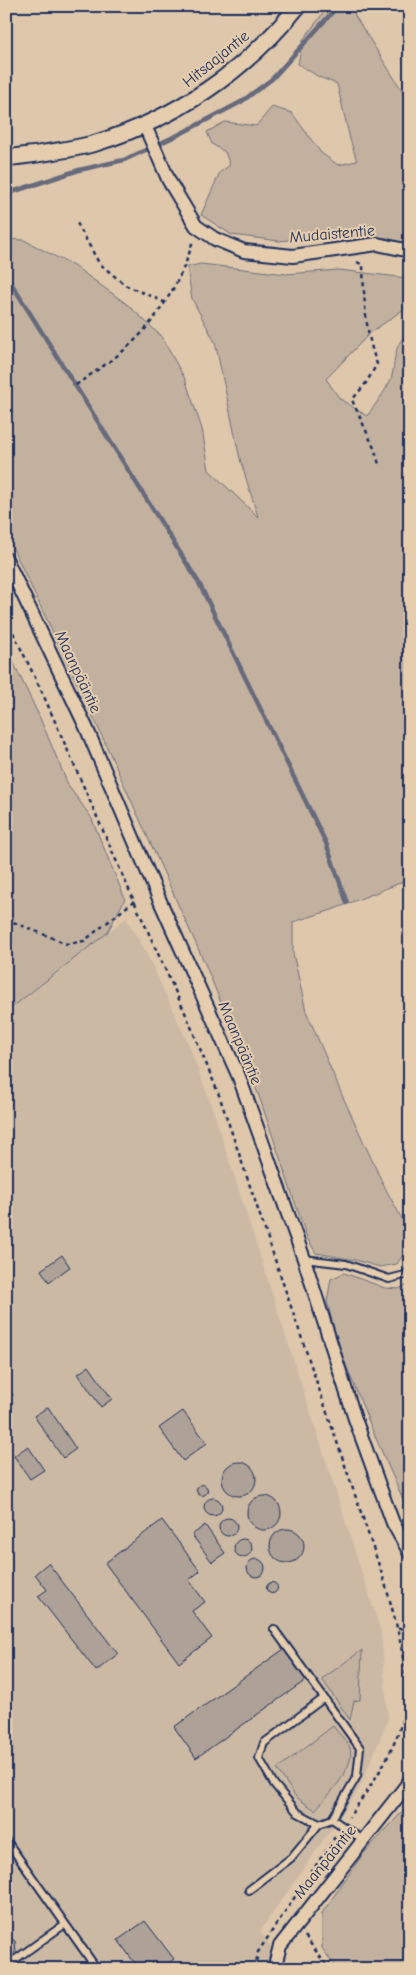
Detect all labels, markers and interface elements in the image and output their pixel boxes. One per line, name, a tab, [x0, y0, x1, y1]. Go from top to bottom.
street label: Hitsaajantie	[179, 27, 253, 91]
street label: Mudaistentie	[288, 221, 376, 247]
street label: Maanpääntie	[51, 628, 105, 716]
street label: Maanpääntie	[214, 999, 266, 1087]
street label: Maanpääntie	[290, 1822, 360, 1902]

